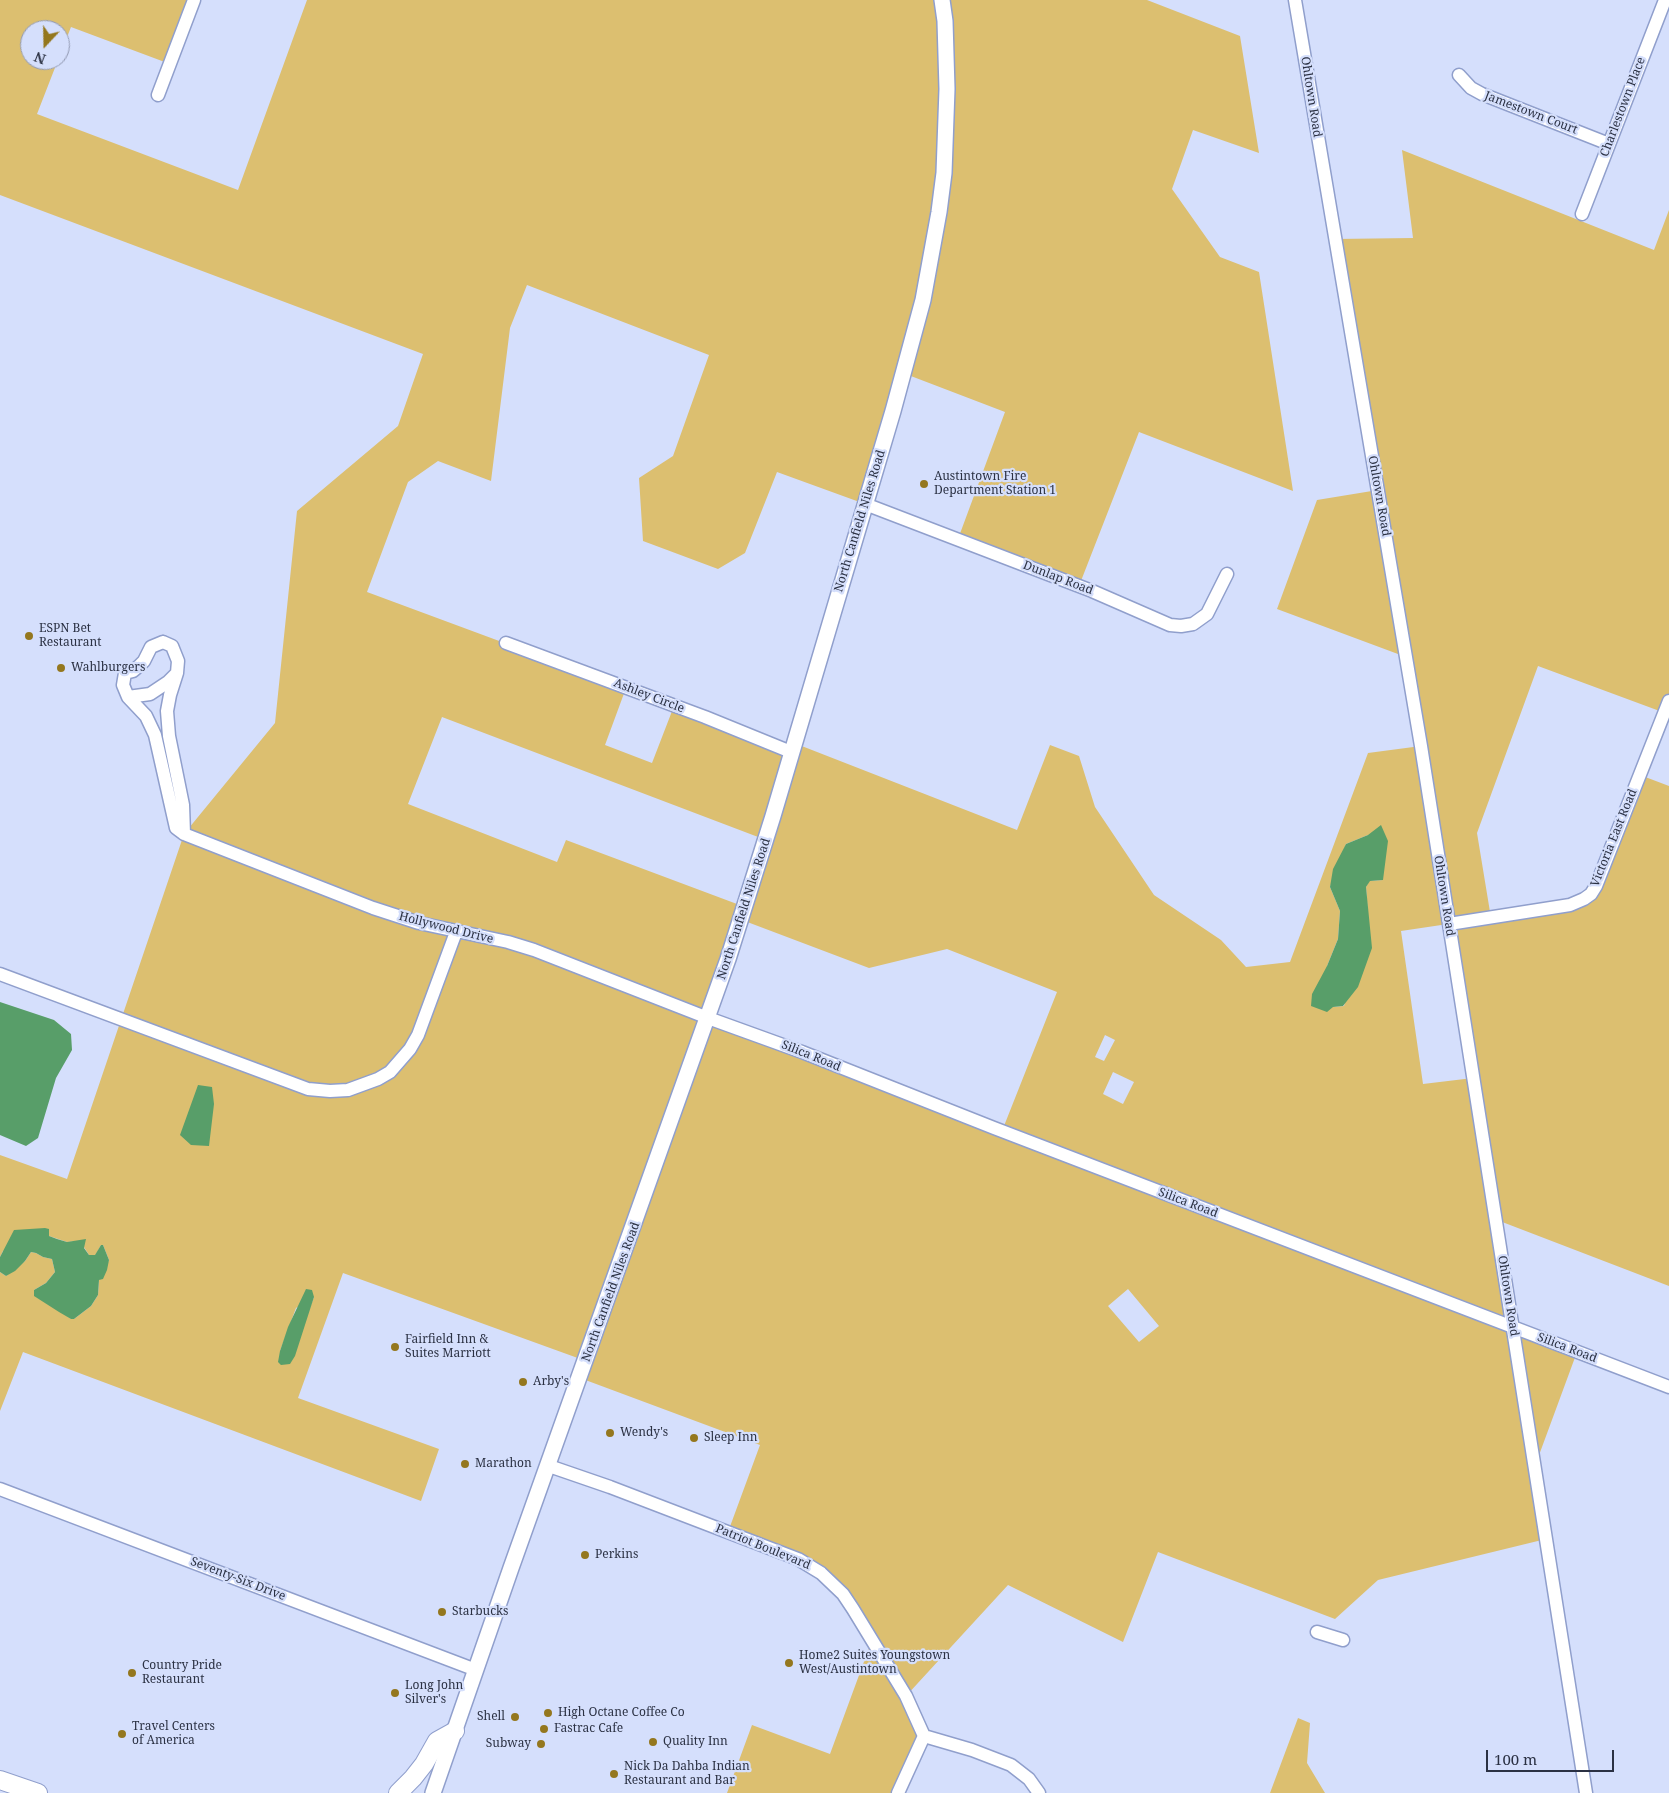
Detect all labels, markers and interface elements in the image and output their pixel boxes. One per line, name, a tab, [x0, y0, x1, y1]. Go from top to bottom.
north arrow	[20, 20, 70, 70]
text: N	[31, 48, 48, 69]
street label: Charlestown Place	[1597, 55, 1649, 159]
street label: Ohltown Road	[1298, 56, 1324, 138]
street label: Jamestown Court	[1483, 89, 1579, 137]
street label: North Canfield Niles Road	[832, 448, 888, 594]
street label: Ohltown Road	[1365, 455, 1393, 537]
place label: Austintown Fire Department Station 1	[934, 470, 1056, 498]
marker: Austintown Fire Department Station 1	[918, 478, 930, 490]
street label: Dunlap Road	[1021, 558, 1095, 598]
place label: ESPN Bet Restaurant	[39, 622, 101, 650]
marker: ESPN Bet Restaurant	[23, 630, 35, 642]
place label: Wahlburgers	[71, 661, 145, 675]
marker: Wahlburgers	[55, 662, 67, 674]
street label: Ashley Circle	[612, 676, 686, 716]
street label: Victoria East Road	[1588, 787, 1640, 889]
street label: North Canfield Niles Road	[714, 837, 774, 981]
street label: Ohltown Road	[1431, 855, 1457, 937]
street label: Hollywood Drive	[397, 909, 495, 947]
street label: Silica Road	[779, 1038, 843, 1074]
street label: Silica Road	[1156, 1185, 1220, 1221]
street label: North Canfield Niles Road	[579, 1220, 643, 1364]
street label: Ohltown Road	[1495, 1255, 1521, 1337]
street label: Silica Road	[1535, 1330, 1599, 1366]
place label: Fairfield Inn & Suites Marriott	[405, 1333, 491, 1361]
marker: Fairfield Inn & Suites Marriott	[389, 1341, 401, 1353]
place label: Arby's	[533, 1375, 569, 1389]
marker: Arby's	[517, 1376, 529, 1388]
place label: Wendy's	[620, 1426, 668, 1440]
marker: Wendy's	[604, 1427, 616, 1439]
place label: Sleep Inn	[704, 1431, 757, 1445]
marker: Sleep Inn	[688, 1432, 700, 1444]
place label: Marathon	[475, 1457, 532, 1471]
marker: Marathon	[459, 1458, 471, 1470]
street label: Patriot Boulevard	[713, 1521, 813, 1573]
place label: Perkins	[595, 1548, 638, 1562]
marker: Perkins	[579, 1549, 591, 1561]
street label: Seventy-Six Drive	[188, 1554, 288, 1604]
place label: Starbucks	[452, 1605, 508, 1619]
marker: Starbucks	[436, 1606, 448, 1618]
place label: Home2 Suites Youngstown West/Austintown	[799, 1649, 950, 1677]
marker: Home2 Suites Youngstown West/Austintown	[783, 1657, 795, 1669]
place label: Country Pride Restaurant	[142, 1659, 222, 1687]
marker: Country Pride Restaurant	[126, 1667, 138, 1679]
place label: Long John Silver's	[405, 1679, 463, 1707]
marker: Long John Silver's	[389, 1687, 401, 1699]
place label: High Octane Coffee Co	[558, 1706, 685, 1720]
marker: High Octane Coffee Co	[542, 1707, 554, 1719]
place label: Shell	[477, 1710, 505, 1724]
marker: Shell	[509, 1711, 521, 1723]
place label: Travel Centers of America	[132, 1720, 215, 1748]
place label: Fastrac Cafe	[554, 1722, 623, 1736]
marker: Fastrac Cafe	[538, 1723, 550, 1735]
marker: Travel Centers of America	[116, 1728, 128, 1740]
place label: Quality Inn	[663, 1735, 728, 1749]
marker: Quality Inn	[647, 1736, 659, 1748]
place label: Subway	[486, 1737, 531, 1751]
marker: Subway	[535, 1738, 547, 1750]
scale bar	[1489, 1740, 1616, 1772]
text: 100 m	[1494, 1749, 1537, 1769]
place label: Nick Da Dahba Indian Restaurant and Bar	[624, 1760, 750, 1788]
marker: Nick Da Dahba Indian Restaurant and Bar	[608, 1768, 620, 1780]

